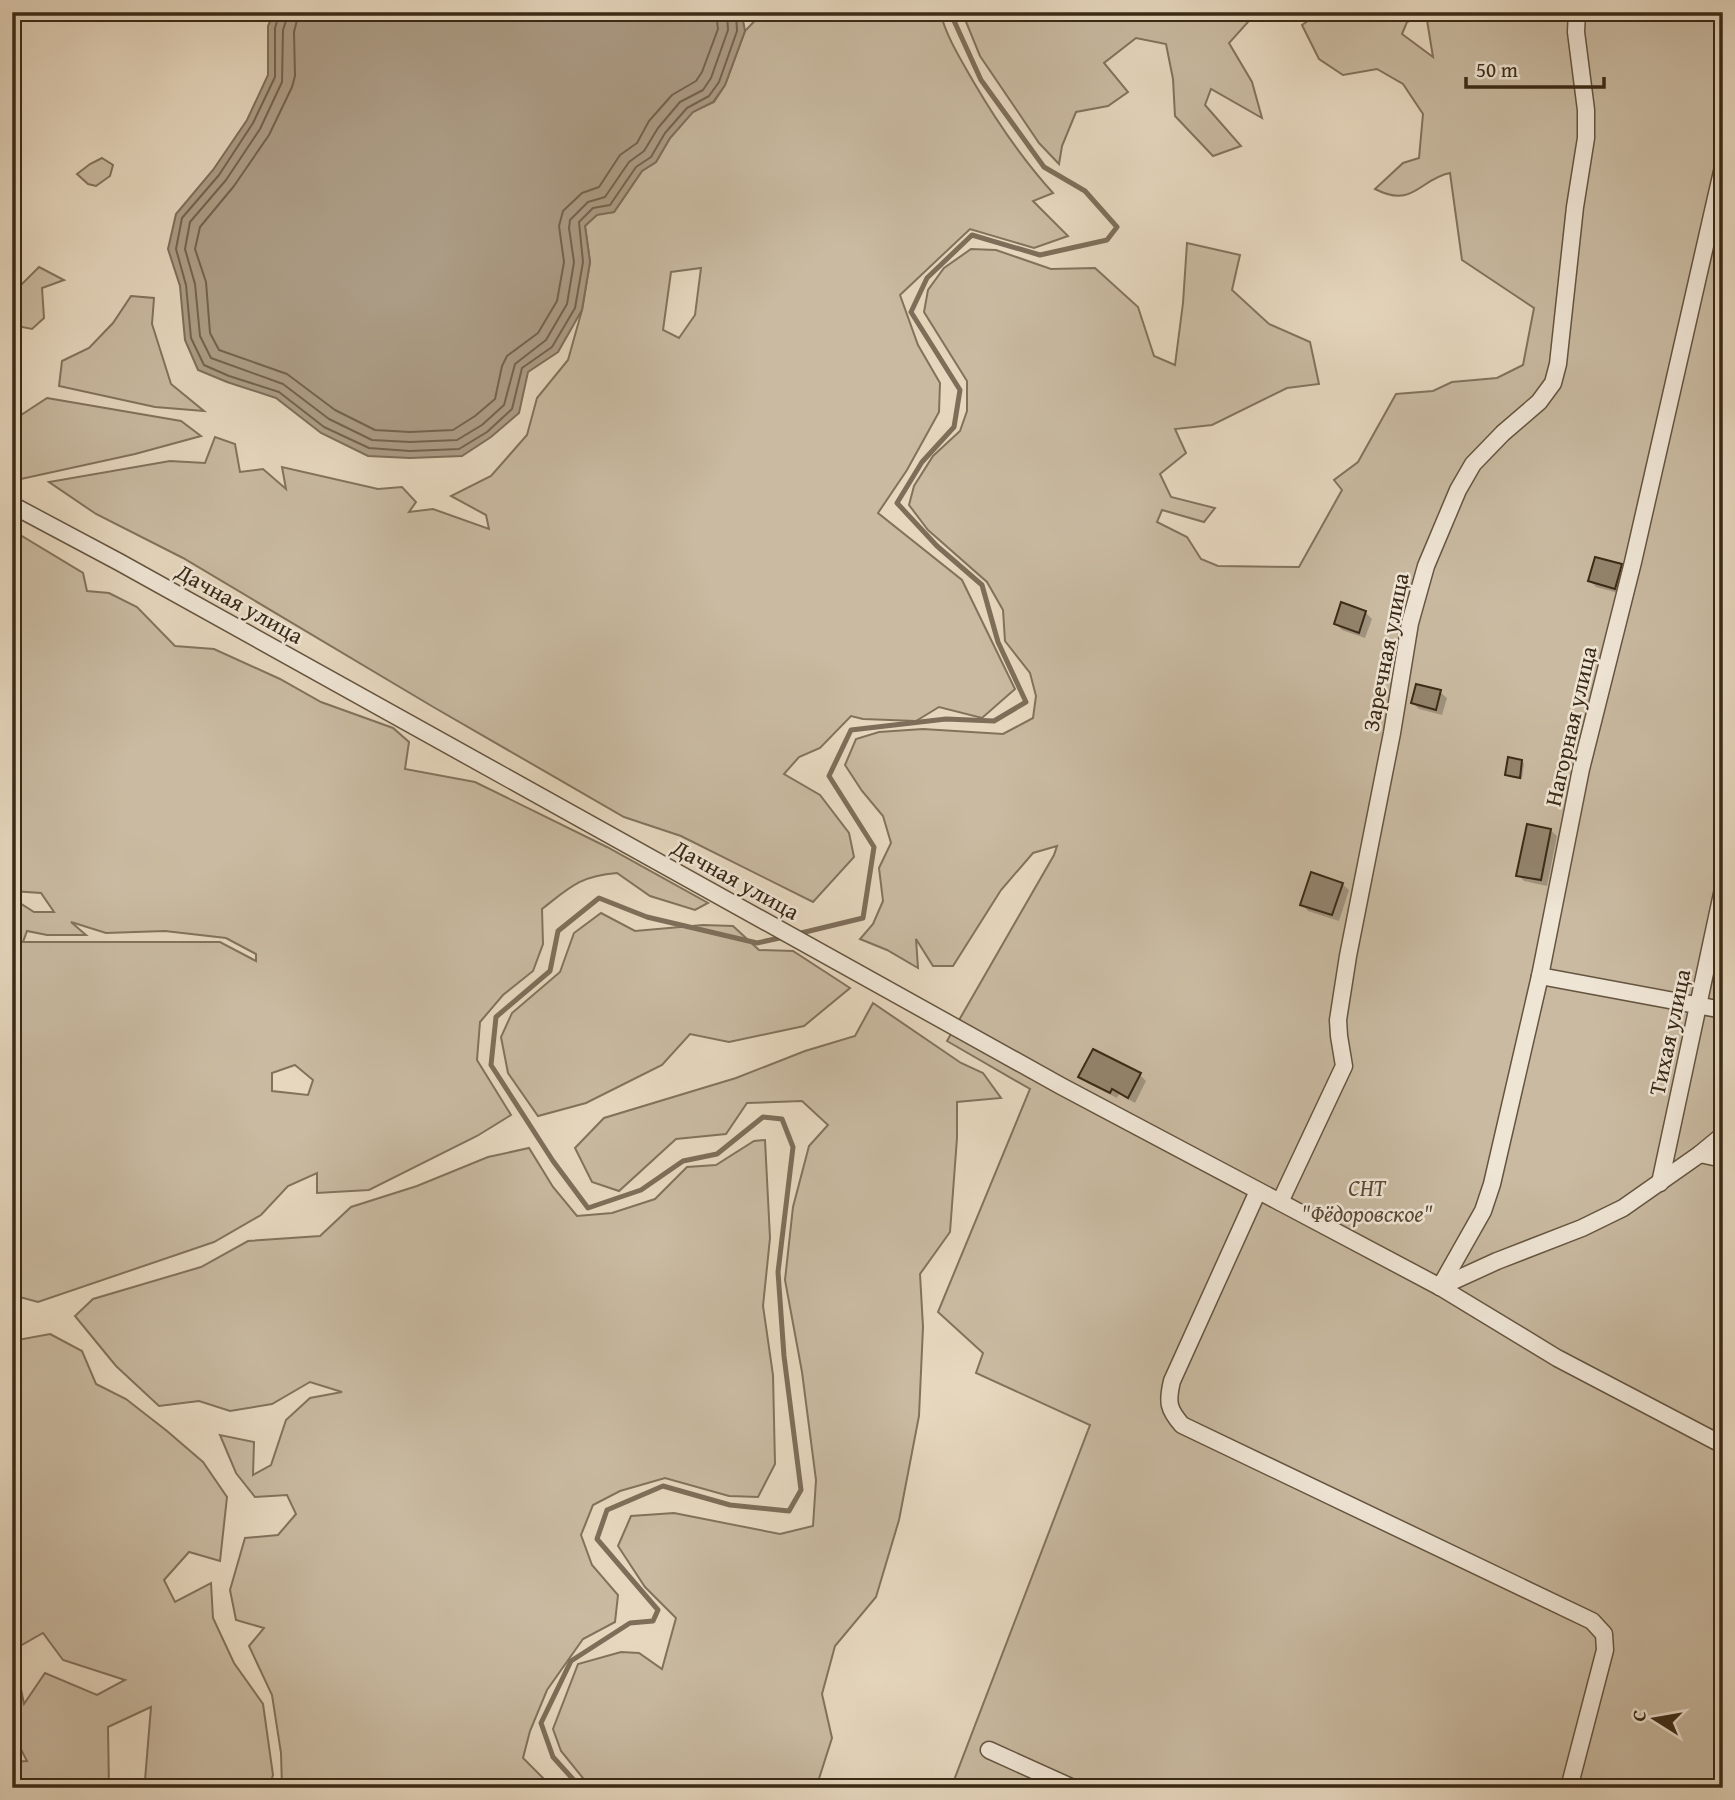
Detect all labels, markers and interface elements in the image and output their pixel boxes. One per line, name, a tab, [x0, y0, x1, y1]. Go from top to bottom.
scale bar	[1466, 46, 1604, 90]
text: 50 m	[1476, 54, 1518, 85]
street label: Дачная улица	[169, 554, 310, 652]
street label: Заречная улица	[1353, 570, 1417, 734]
street label: Нагорная улица	[1536, 643, 1604, 809]
street label: Дачная улица	[665, 830, 806, 928]
street label: Тихая улица	[1640, 966, 1698, 1098]
park label: СНТ "Фёдоровское"	[1301, 1171, 1433, 1230]
north arrow	[1620, 1685, 1690, 1755]
text: С	[1624, 1708, 1653, 1724]

